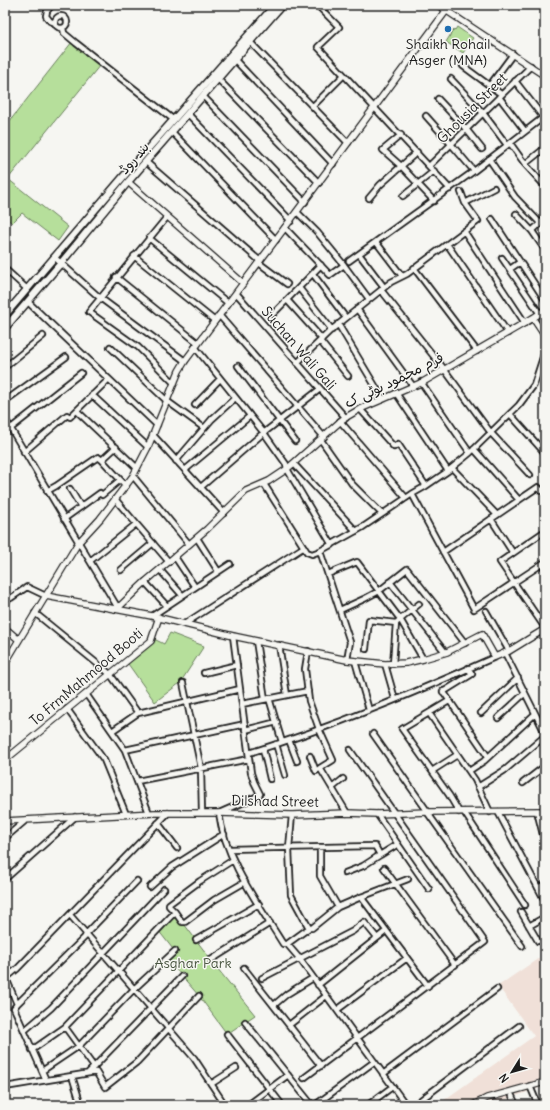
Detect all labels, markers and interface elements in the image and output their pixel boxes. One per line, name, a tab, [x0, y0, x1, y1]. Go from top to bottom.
marker: Shaikh Rohail Asger (MNA)	[443, 24, 453, 34]
place label: Shaikh Rohail Asger (MNA)	[406, 35, 490, 69]
street label: Ghousia Street	[433, 69, 511, 147]
street label: بند روڈ	[115, 138, 153, 178]
street label: Suchan Wali Gali	[258, 303, 340, 393]
street label: فرم محمود بوٹی ک	[341, 348, 448, 415]
street label: To FrmMahmood Booti	[26, 624, 146, 730]
street label: Dilshad Street	[231, 791, 319, 811]
park label: Asghar Park	[154, 954, 232, 972]
north arrow	[492, 1052, 532, 1092]
text: N	[496, 1071, 512, 1085]

